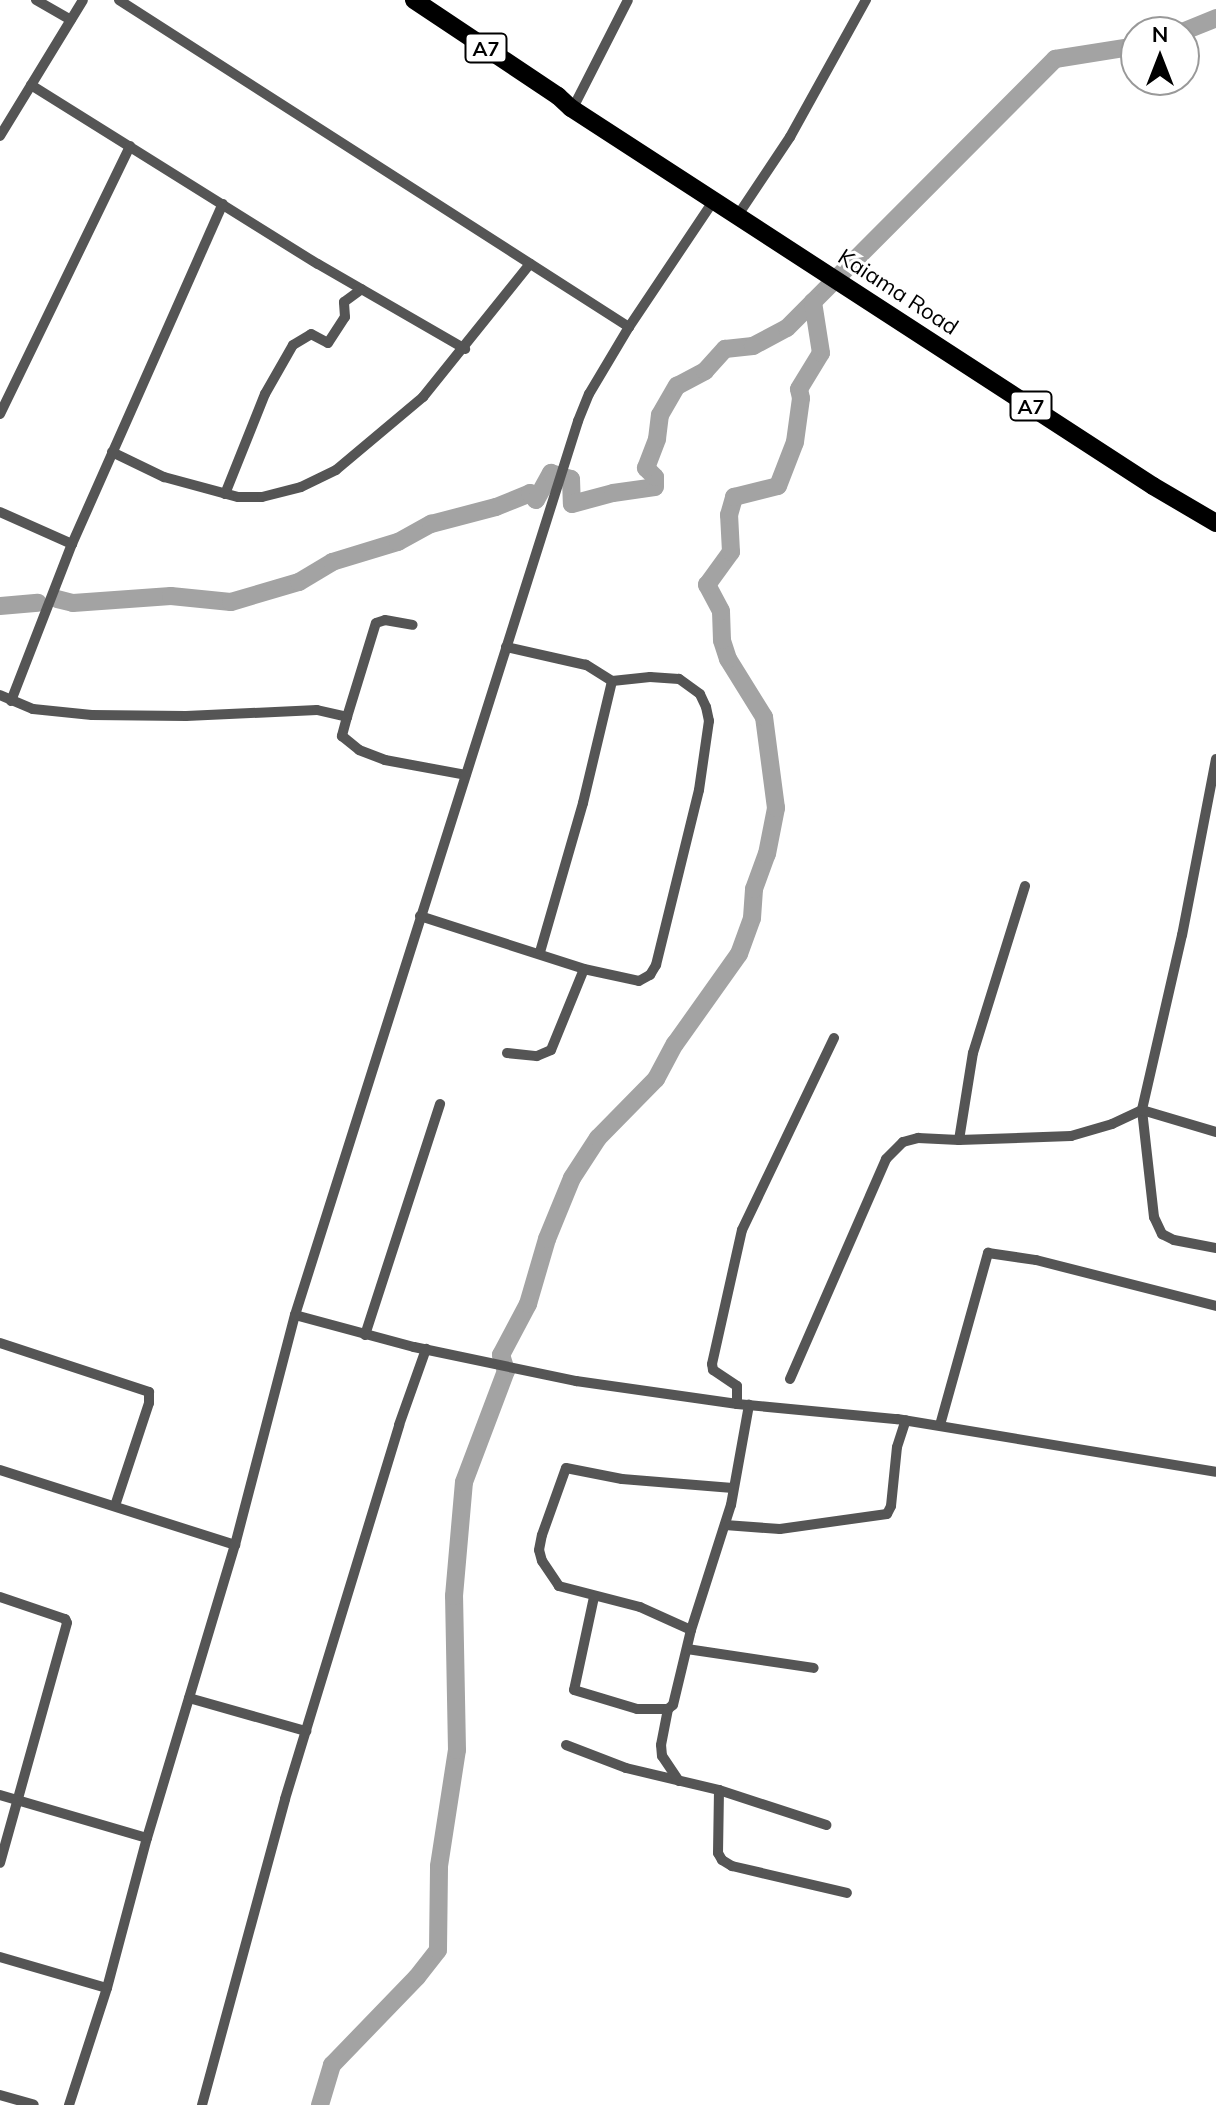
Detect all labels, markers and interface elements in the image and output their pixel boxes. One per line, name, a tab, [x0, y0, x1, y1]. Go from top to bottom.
north arrow	[1120, 16, 1200, 96]
text: N	[1152, 20, 1168, 48]
road number: A7	[464, 32, 508, 64]
street label: Kaiama Road	[833, 243, 963, 341]
road number: A7	[1009, 390, 1053, 422]

